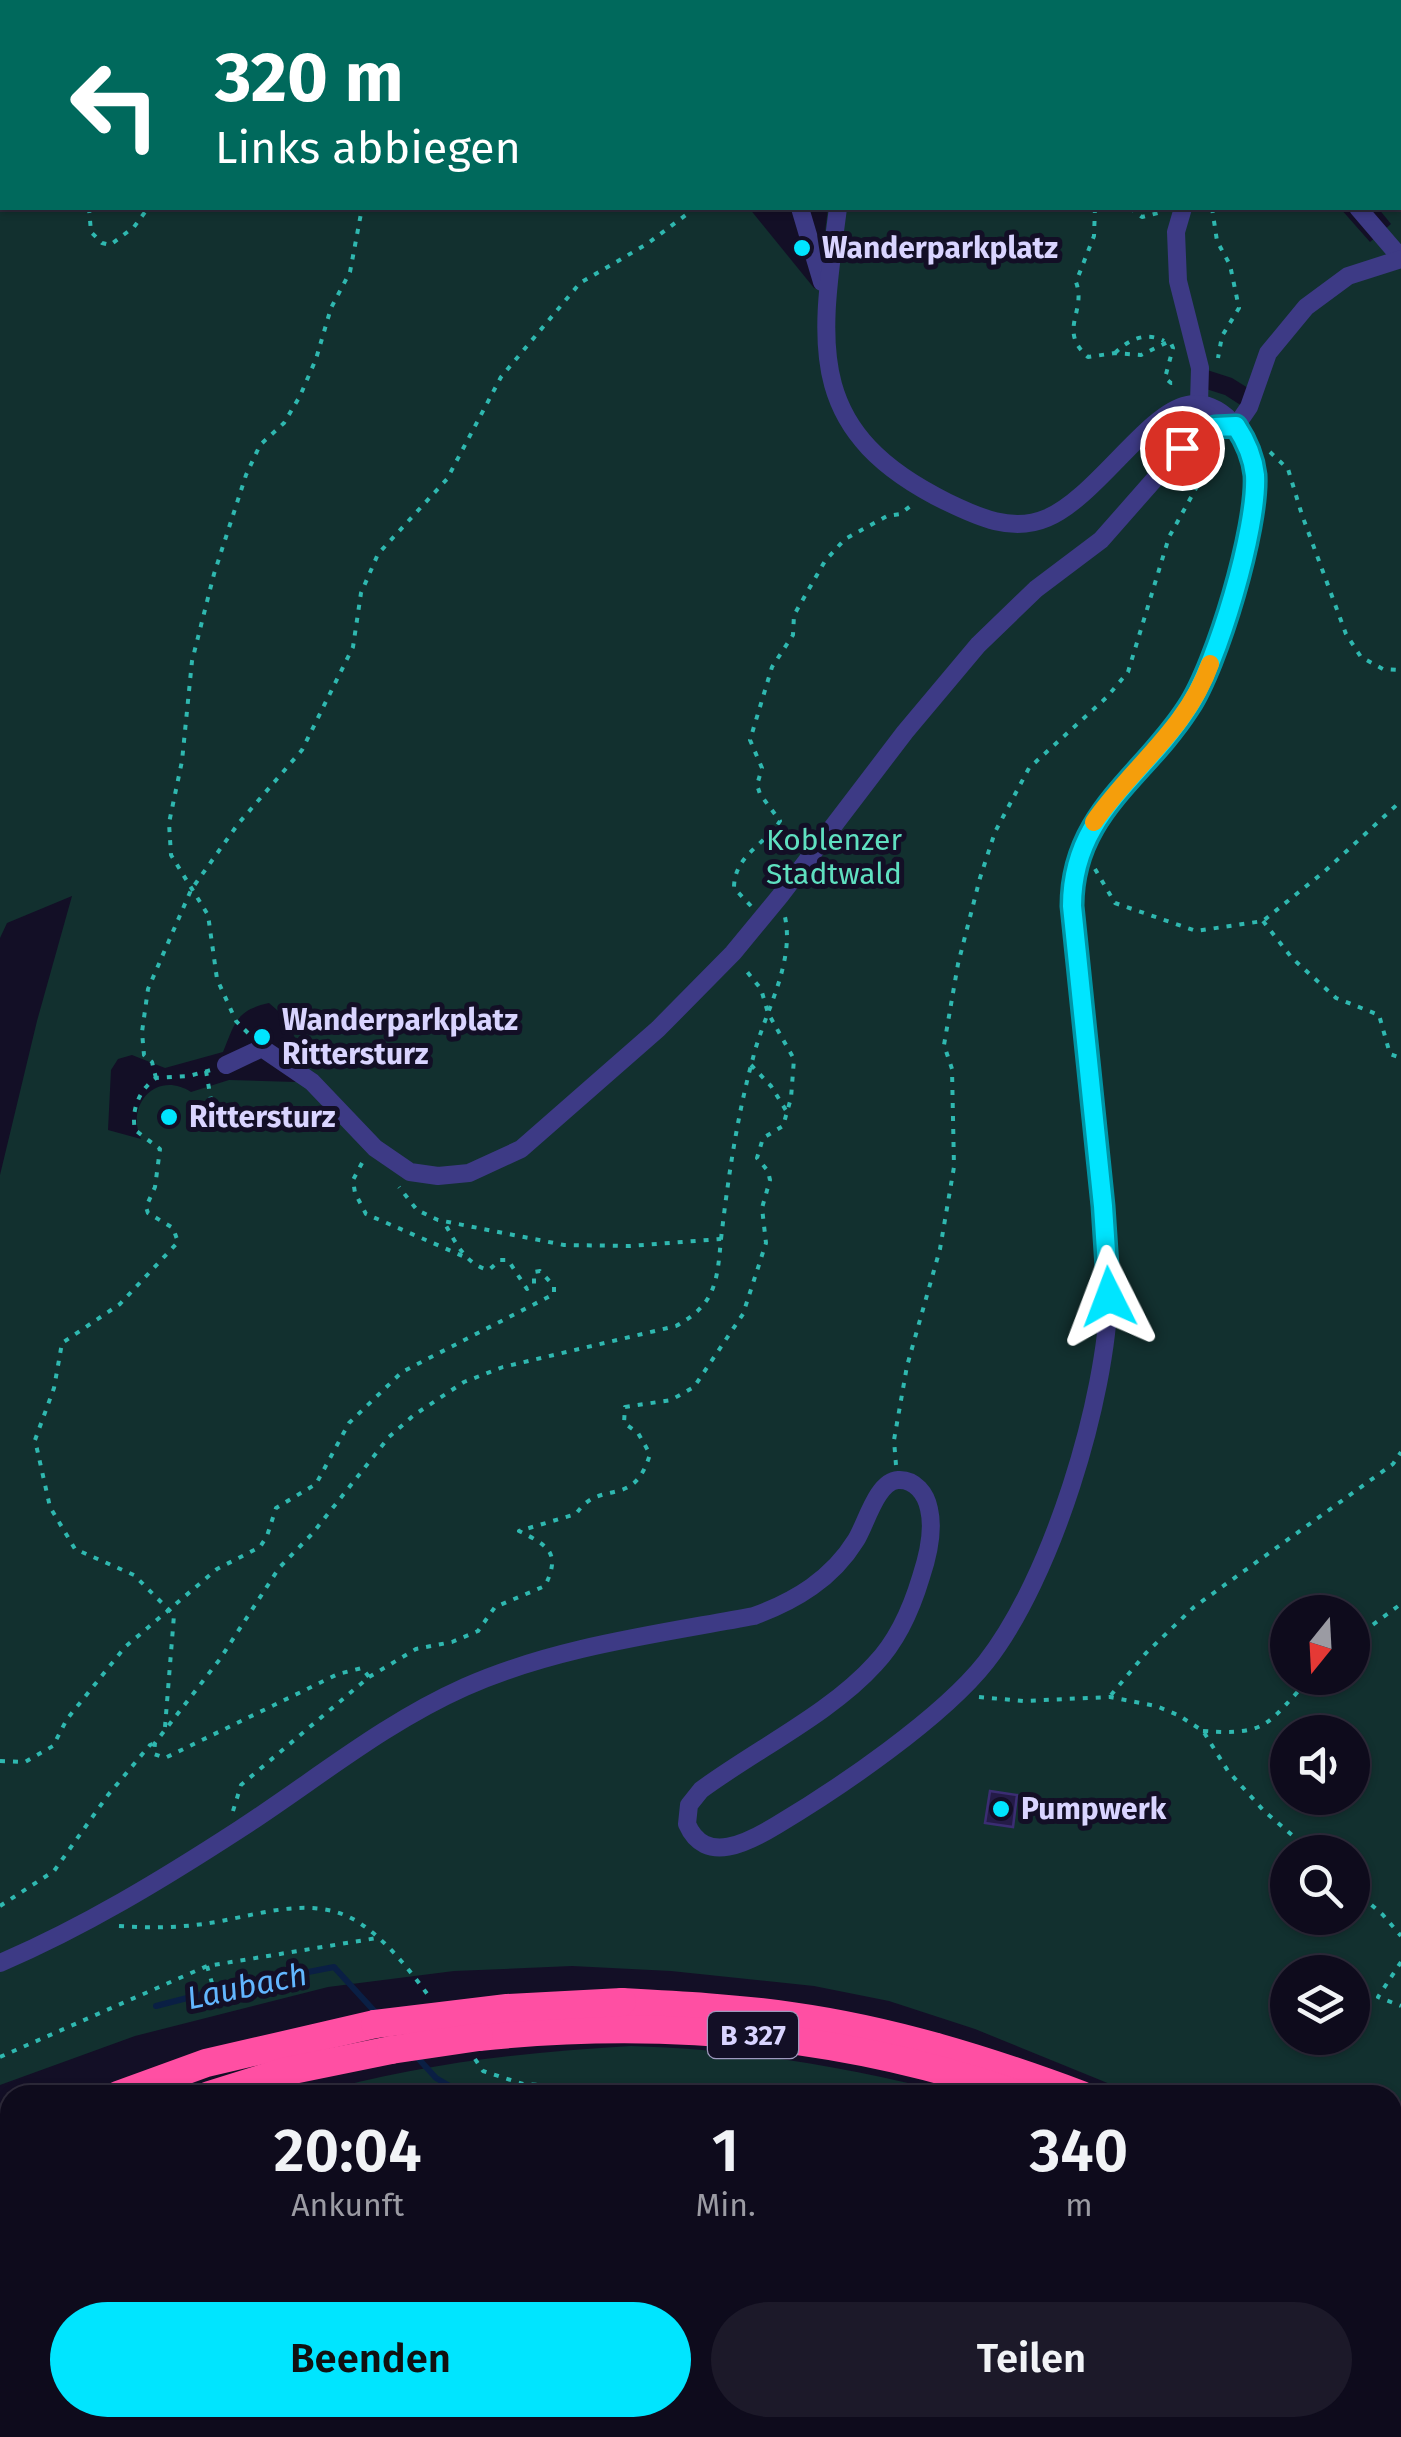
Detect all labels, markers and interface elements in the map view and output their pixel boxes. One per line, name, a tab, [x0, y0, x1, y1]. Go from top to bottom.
text: 320 m	[215, 36, 404, 120]
icon: left	[50, 40, 180, 170]
text: Links abbiegen	[215, 121, 521, 175]
place label: Wanderparkplatz	[822, 230, 1058, 266]
marker: Wanderparkplatz	[791, 237, 813, 259]
pin	[1140, 406, 1225, 491]
icon: arrive	[1155, 421, 1210, 476]
park label: Koblenzer Stadtwald	[766, 822, 902, 892]
place label: Wanderparkplatz Rittersturz	[282, 1002, 518, 1072]
marker: Wanderparkplatz Rittersturz	[251, 1026, 273, 1048]
place label: Rittersturz	[189, 1099, 336, 1135]
marker: Rittersturz	[158, 1106, 180, 1128]
position arrow	[1057, 1245, 1161, 1349]
north arrow	[1270, 1595, 1370, 1695]
map controls	[1270, 1595, 1370, 2055]
button: sound	[1270, 1715, 1370, 1815]
place label: Pumpwerk	[1021, 1791, 1167, 1827]
marker: Pumpwerk	[990, 1798, 1012, 1820]
button: search	[1270, 1835, 1370, 1935]
water label: Laubach	[183, 1955, 311, 2017]
button: layers	[1270, 1955, 1370, 2055]
road number: B 327	[708, 2012, 798, 2058]
text: 20:04	[274, 2115, 422, 2187]
text: 1	[712, 2115, 739, 2187]
text: 340	[1029, 2115, 1128, 2187]
text: Ankunft	[291, 2186, 404, 2224]
text: Min.	[695, 2186, 756, 2224]
text: m	[1065, 2186, 1093, 2224]
button: Beenden	[50, 2302, 691, 2417]
button: Teilen	[711, 2302, 1352, 2417]

